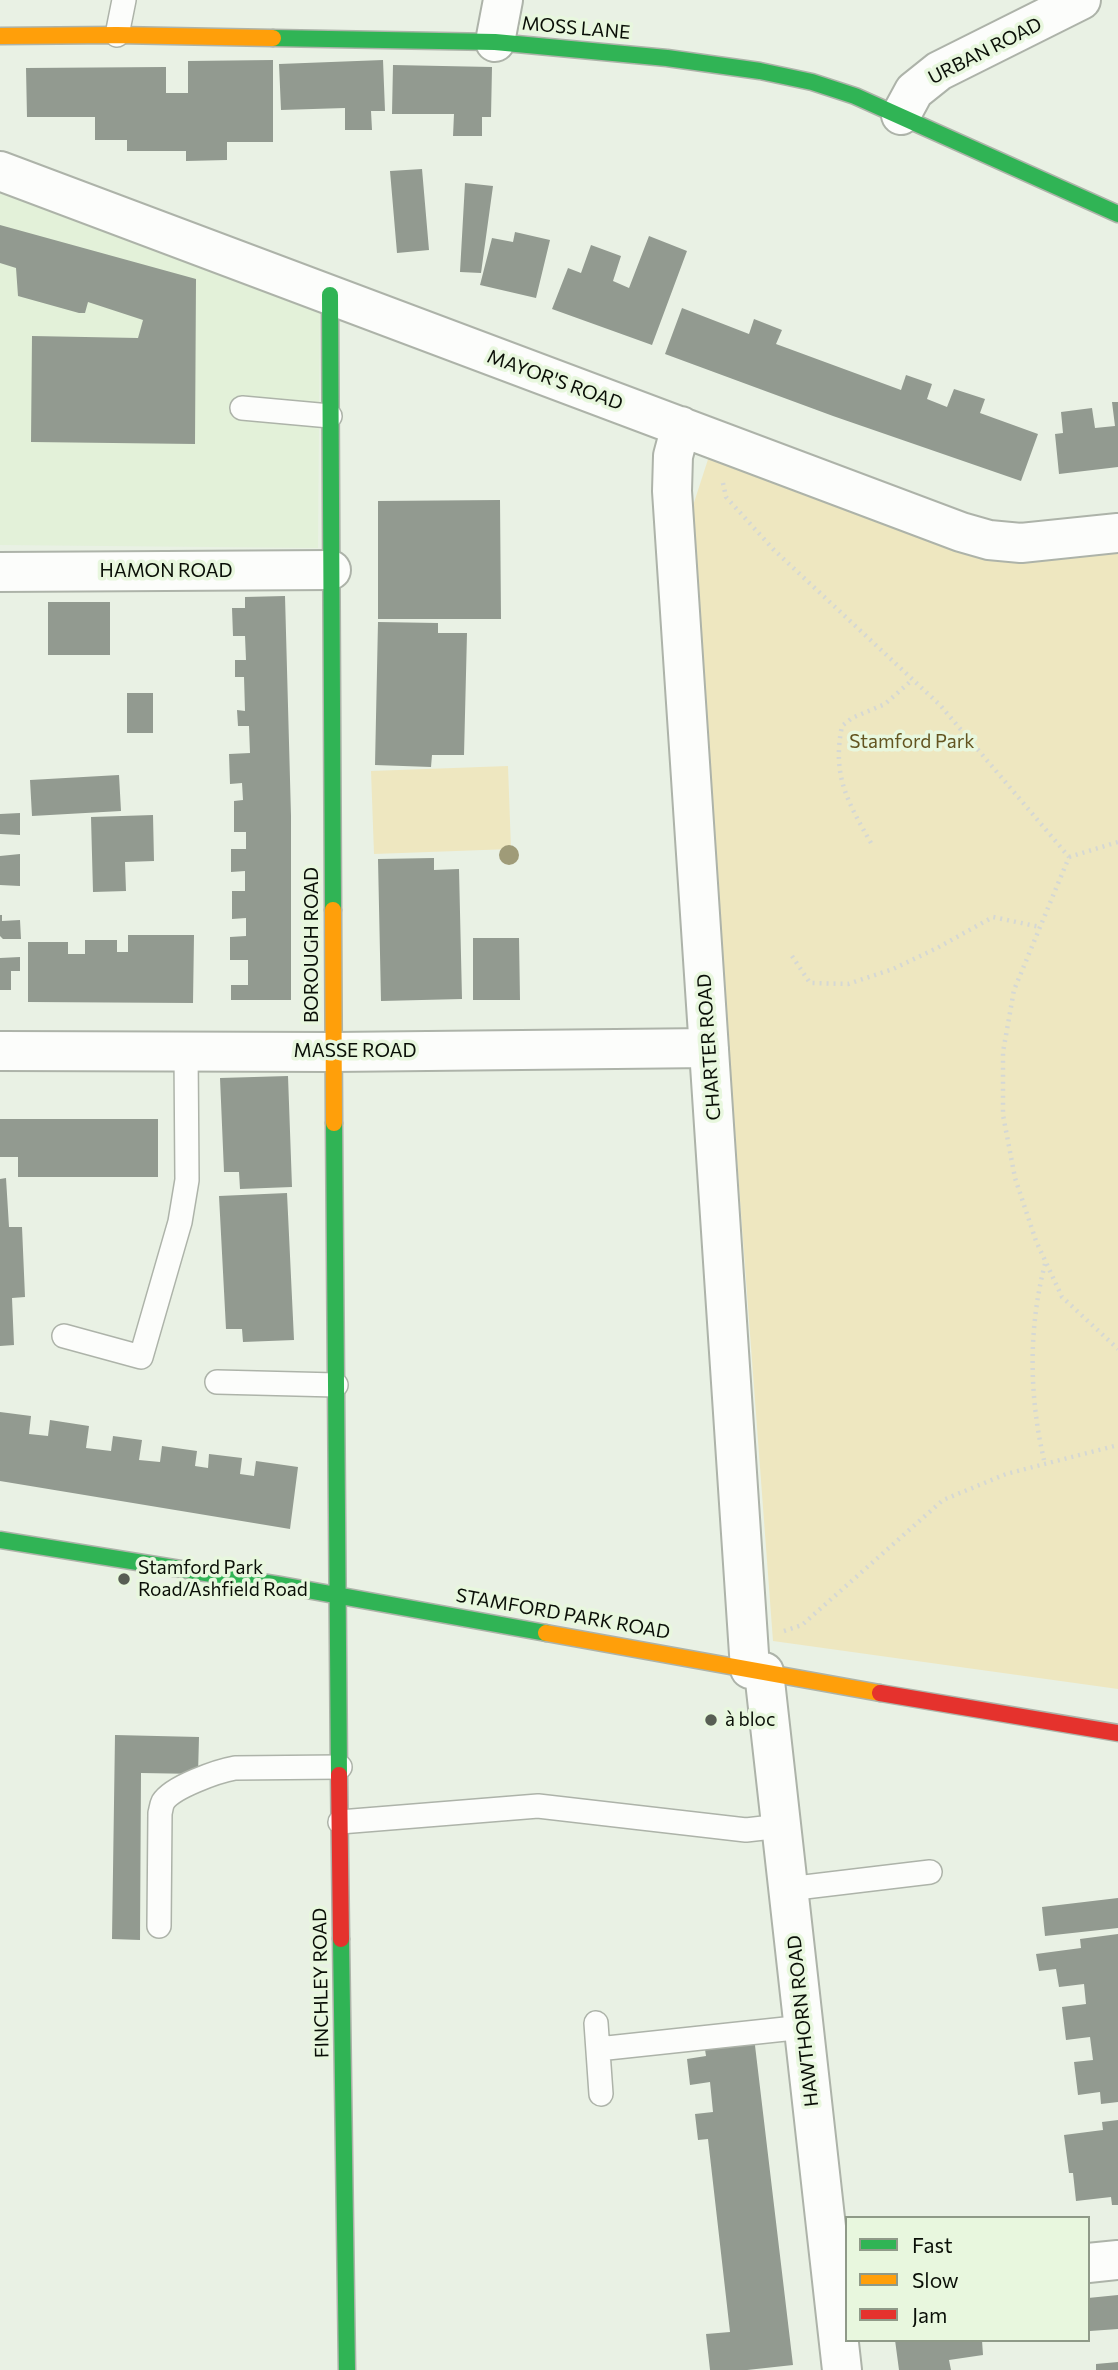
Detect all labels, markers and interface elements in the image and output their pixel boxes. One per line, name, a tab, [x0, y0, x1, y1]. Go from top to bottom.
street label: MOSS LANE	[521, 12, 631, 44]
street label: URBAN ROAD	[924, 13, 1046, 89]
street label: MAYOR'S ROAD	[484, 345, 626, 415]
street label: HAMON ROAD	[99, 560, 233, 582]
park label: Stamford Park	[849, 731, 975, 753]
street label: BOROUGH ROAD	[301, 867, 323, 1023]
street label: CHARTER ROAD	[692, 973, 726, 1121]
street label: MASSE ROAD	[294, 1040, 416, 1062]
place label: Stamford Park Road/Ashfield Road	[138, 1557, 308, 1601]
marker: Stamford Park Road/Ashfield Road	[116, 1571, 132, 1587]
street label: STAMFORD PARK ROAD	[454, 1584, 672, 1644]
place label: à bloc	[725, 1709, 775, 1731]
marker: à bloc	[703, 1712, 719, 1728]
street label: FINCHLEY ROAD	[308, 1908, 334, 2058]
street label: HAWTHORN ROAD	[783, 1934, 823, 2108]
legend	[845, 2216, 1090, 2342]
text: Fast	[912, 2232, 953, 2257]
text: Slow	[912, 2267, 959, 2292]
text: Jam	[912, 2302, 947, 2327]

